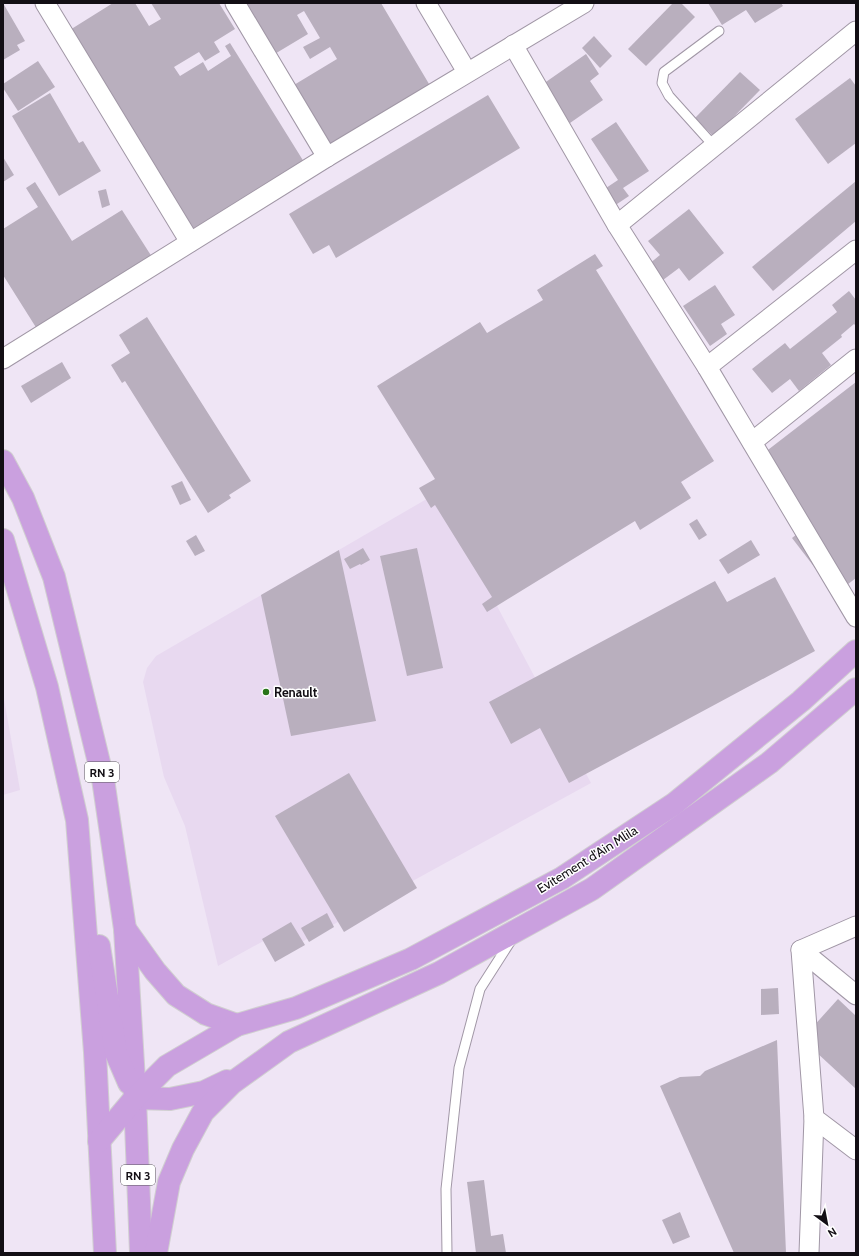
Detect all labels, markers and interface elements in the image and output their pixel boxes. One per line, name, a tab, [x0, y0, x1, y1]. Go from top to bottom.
place label: Renault	[274, 684, 318, 700]
marker: Renault	[261, 687, 271, 697]
road number: RN 3	[85, 762, 119, 782]
street label: Evitement d'Ain Mlila	[534, 821, 641, 896]
road number: RN 3	[121, 1165, 155, 1185]
north arrow	[807, 1204, 847, 1244]
text: N	[825, 1224, 839, 1240]

